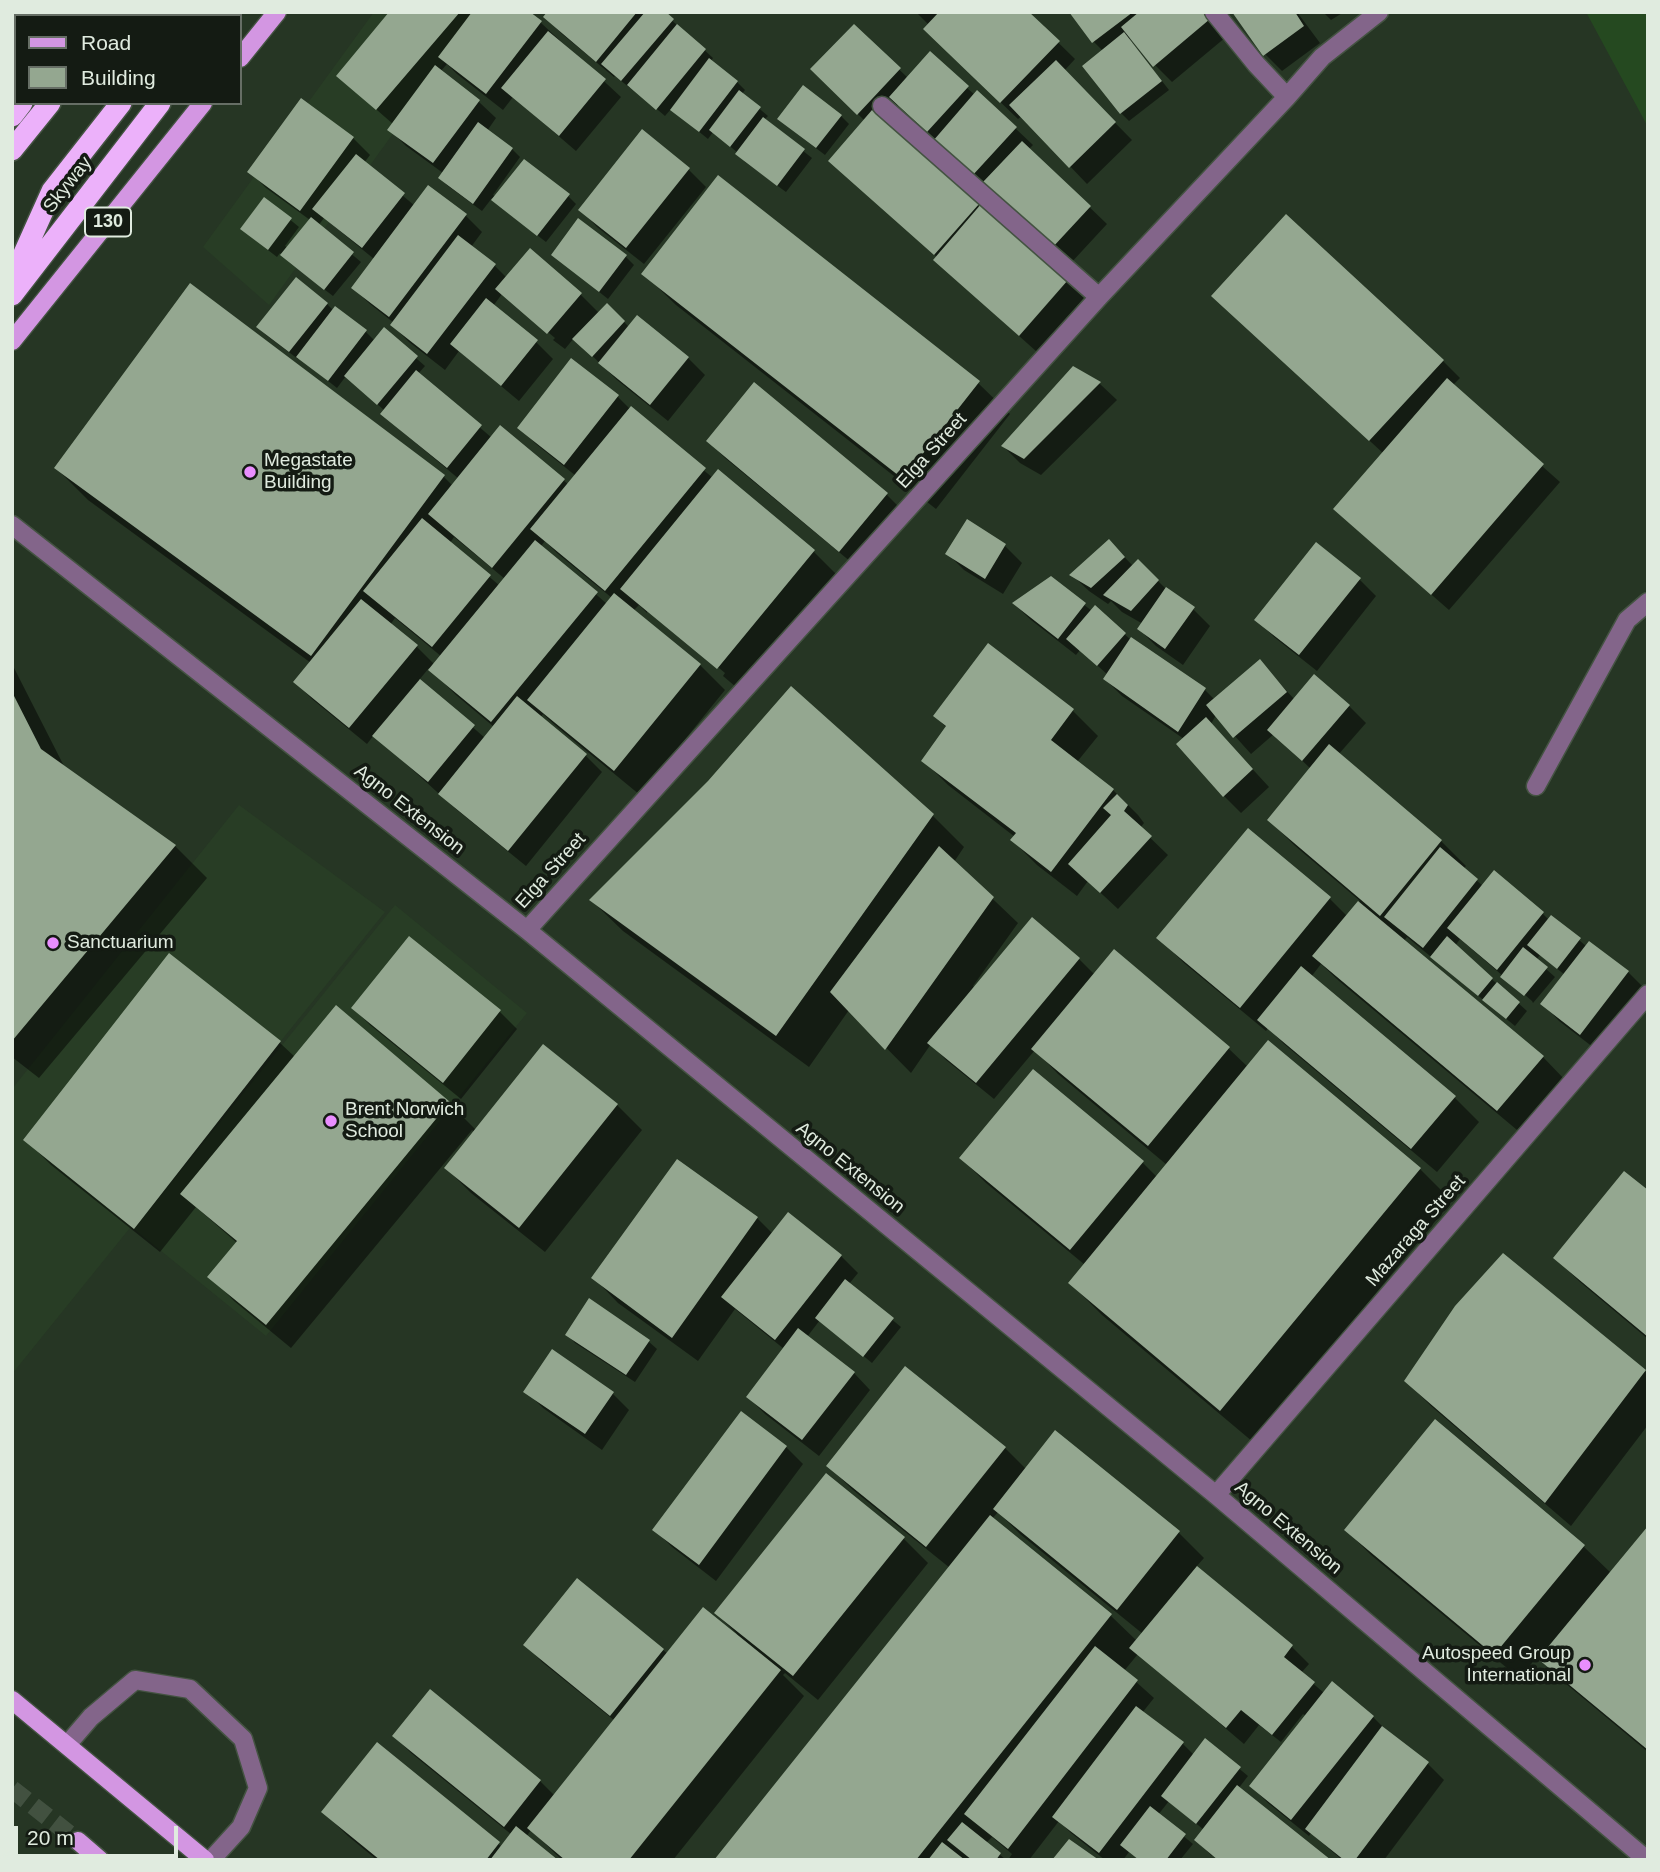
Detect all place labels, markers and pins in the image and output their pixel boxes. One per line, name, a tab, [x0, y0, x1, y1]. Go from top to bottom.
place label: Megastate Building	[264, 450, 353, 494]
marker: Megastate Building	[242, 464, 258, 480]
place label: Sanctuarium	[67, 932, 174, 954]
marker: Sanctuarium	[45, 935, 61, 951]
place label: Brent Norwich School	[345, 1099, 464, 1143]
marker: Brent Norwich School	[323, 1113, 339, 1129]
place label: Autospeed Group International	[1422, 1643, 1571, 1687]
marker: Autospeed Group International	[1577, 1657, 1593, 1673]

